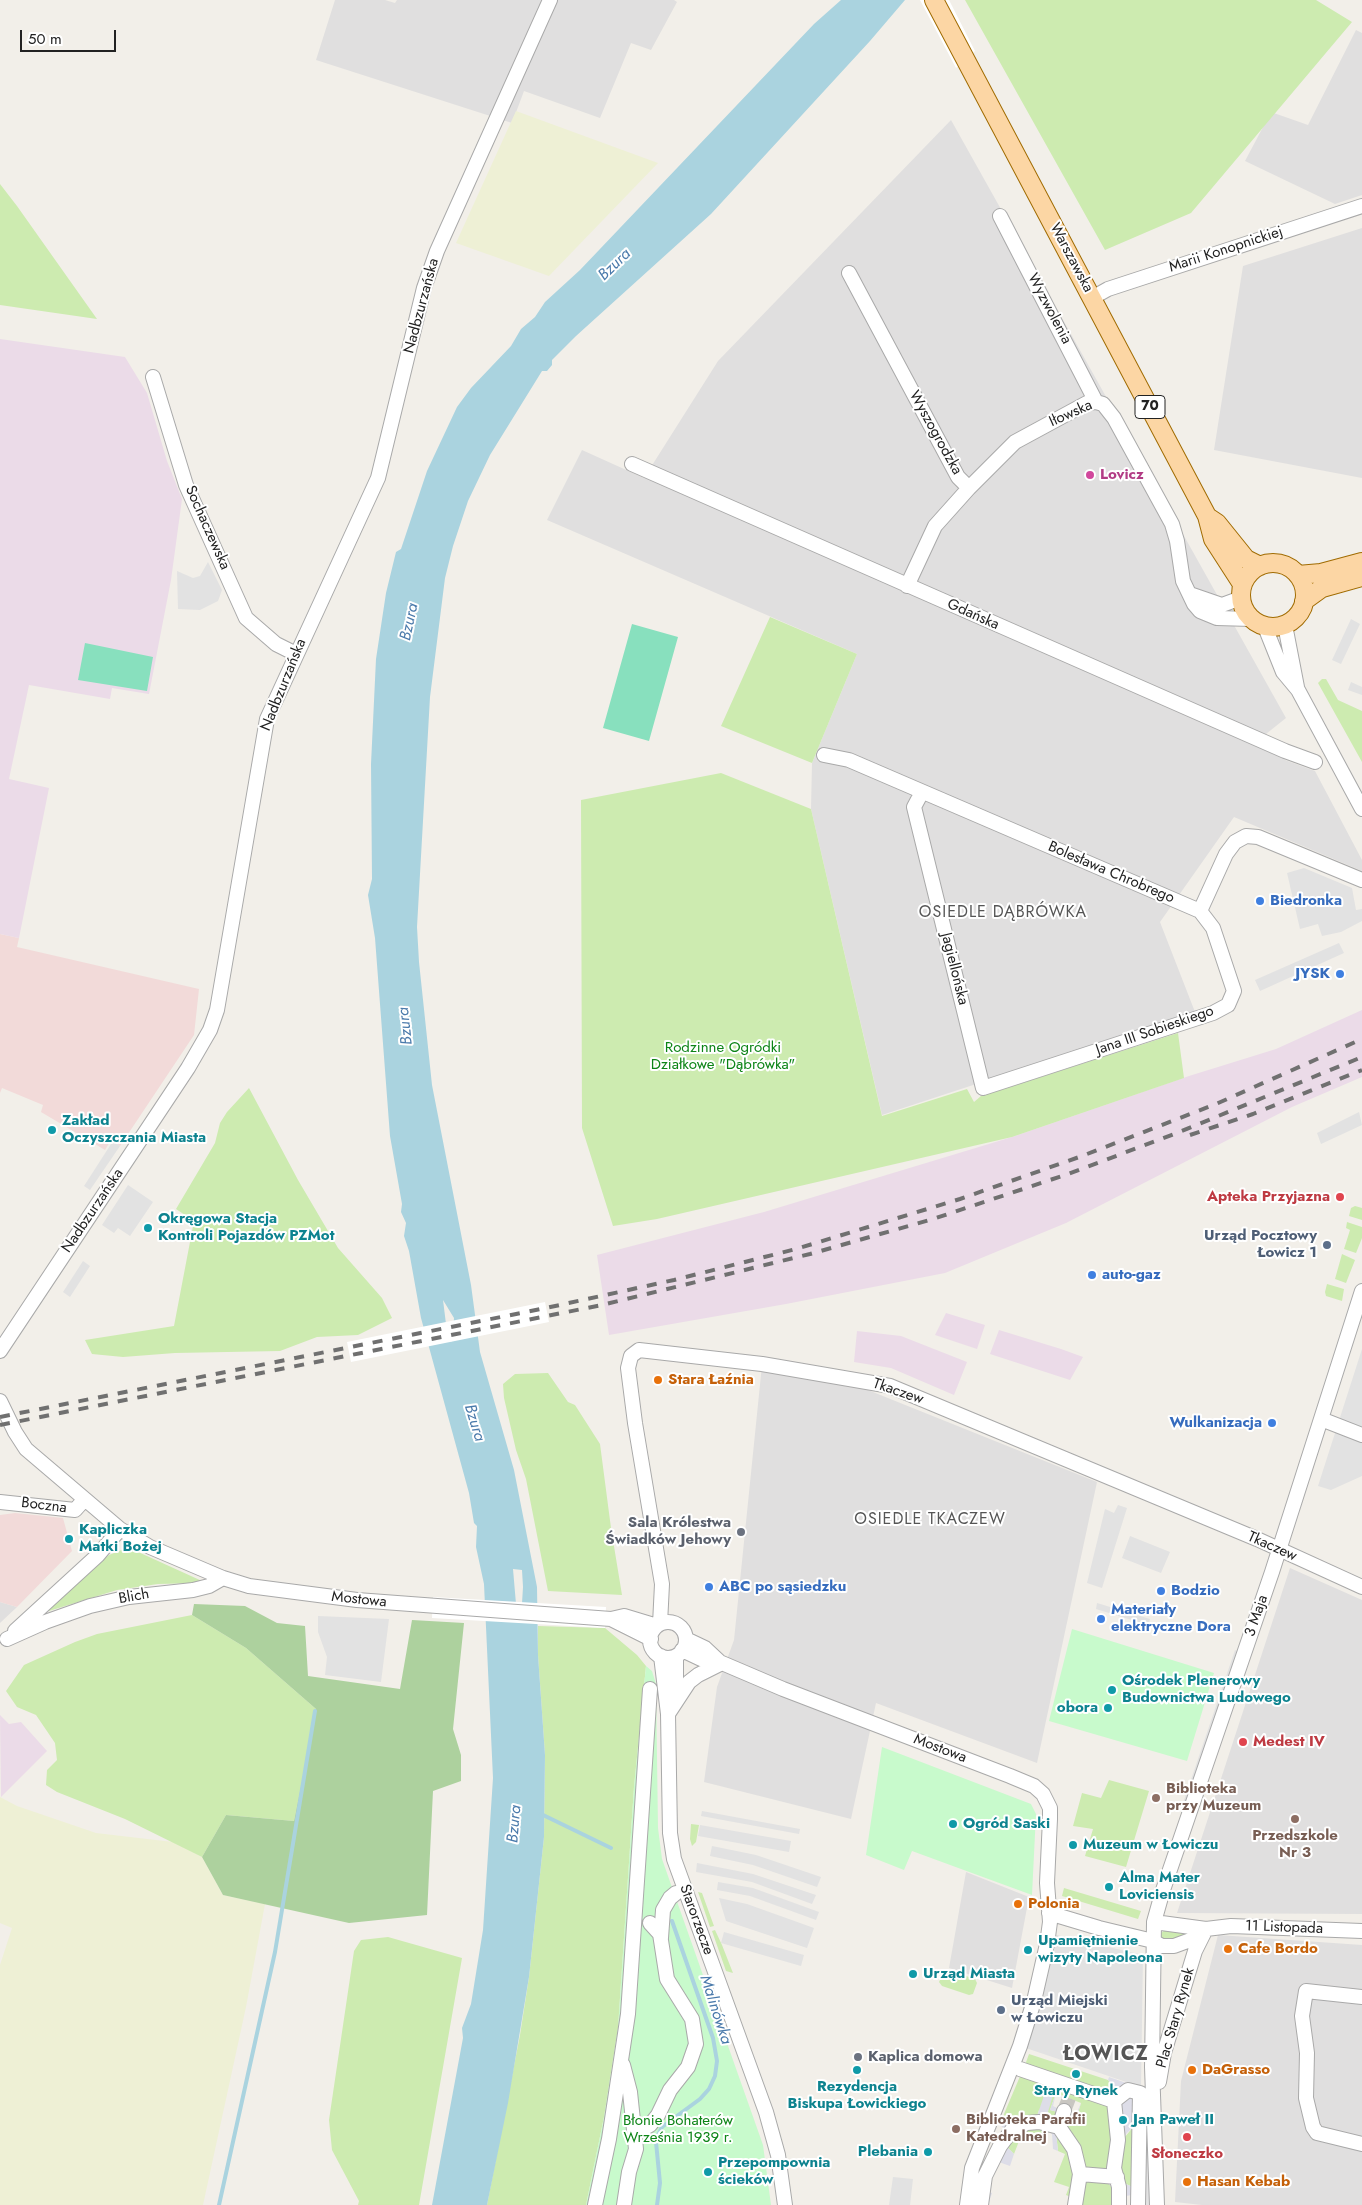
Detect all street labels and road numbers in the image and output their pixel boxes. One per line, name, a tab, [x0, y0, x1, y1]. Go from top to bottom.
street label: Warszawska	[1045, 220, 1097, 296]
street label: Marii Konopnickiej	[1167, 223, 1285, 277]
street label: Nadbzurzańska	[401, 256, 443, 356]
street label: Wyzwolenia	[1023, 271, 1075, 347]
street label: Wyszogrodzka	[905, 388, 965, 478]
road number: 70	[1135, 396, 1165, 418]
street label: Iłowska	[1047, 397, 1095, 431]
street label: Sochaczewska	[180, 483, 234, 573]
street label: Gdańska	[944, 596, 1002, 634]
street label: Nadbzurzańska	[257, 636, 311, 734]
street label: Bolesława Chrobrego	[1045, 838, 1177, 908]
street label: Jagiellońska	[936, 931, 972, 1007]
street label: Jana III Sobieskiego	[1094, 1002, 1216, 1060]
street label: Nadbzurzańska	[58, 1165, 128, 1257]
street label: Tkaczew	[870, 1375, 926, 1409]
street label: Boczna	[20, 1494, 68, 1518]
street label: Tkaczew	[1244, 1528, 1300, 1566]
street label: Blich	[117, 1585, 151, 1609]
street label: Mostowa	[331, 1588, 387, 1612]
street label: 3 Maja	[1241, 1593, 1273, 1639]
street label: Mostowa	[911, 1731, 969, 1767]
street label: Starorzecze	[675, 1882, 717, 1958]
street label: 11 Listopada	[1245, 1918, 1323, 1938]
street label: Plac Stary Rynek	[1153, 1966, 1199, 2070]

